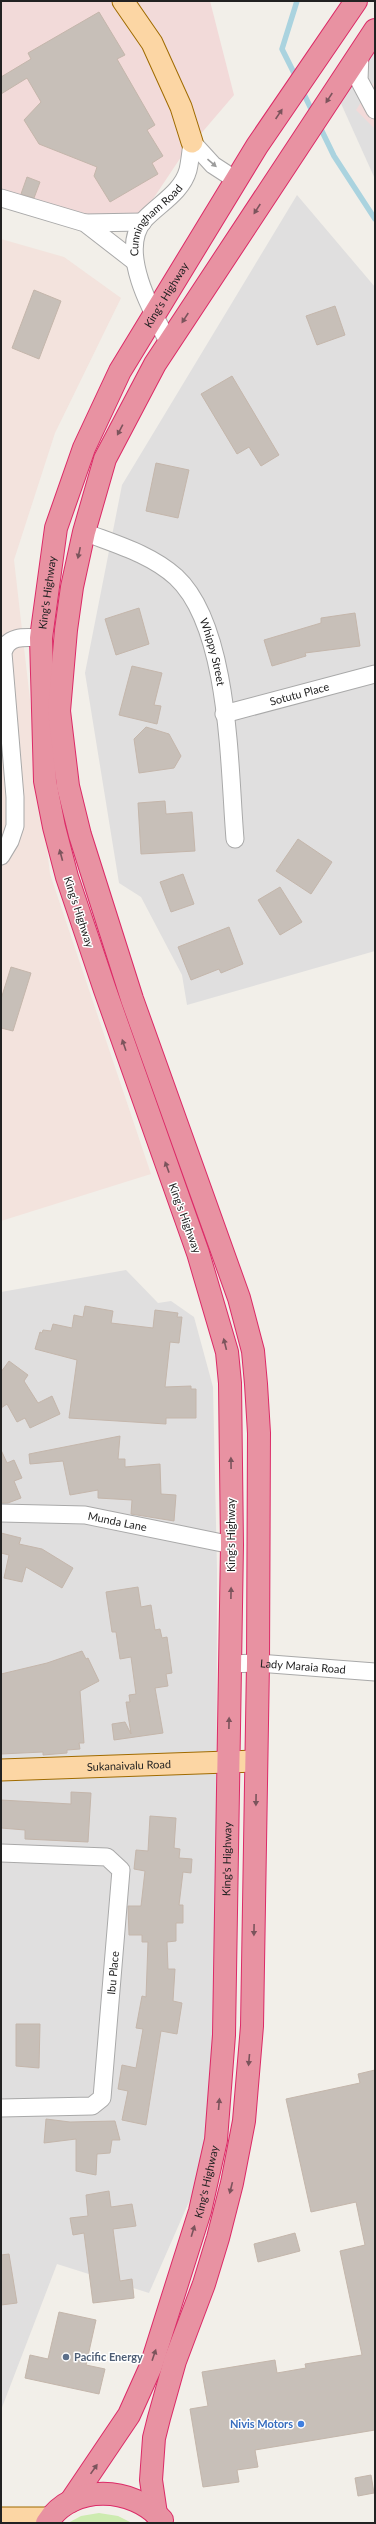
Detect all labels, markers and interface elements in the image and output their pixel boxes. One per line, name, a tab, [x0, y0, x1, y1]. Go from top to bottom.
one-way arrow	[325, 93, 333, 104]
one-way arrow	[275, 108, 283, 119]
one-way arrow	[208, 158, 217, 167]
street label: Cunningham Road	[127, 181, 185, 257]
one-way arrow	[253, 204, 261, 215]
street label: King's Highway	[141, 259, 191, 330]
one-way arrow	[181, 313, 189, 323]
one-way arrow	[117, 425, 124, 436]
one-way arrow	[76, 547, 82, 559]
street label: King's Highway	[35, 555, 58, 630]
street label: Whippy Street	[198, 616, 228, 687]
street label: Sotutu Place	[268, 679, 330, 708]
one-way arrow	[58, 849, 64, 861]
street label: King's Highway	[62, 875, 97, 949]
one-way arrow	[120, 1038, 126, 1050]
one-way arrow	[163, 1161, 169, 1173]
street label: King's Highway	[167, 1181, 204, 1255]
one-way arrow	[221, 1338, 227, 1350]
one-way arrow	[228, 1456, 234, 1469]
street label: King's Highway	[224, 1498, 237, 1572]
street label: Munda Lane	[87, 1509, 148, 1534]
one-way arrow	[228, 1586, 234, 1599]
street label: Lady Maraia Road	[260, 1656, 346, 1676]
one-way arrow	[226, 1716, 232, 1729]
street label: Sukanaivalu Road	[87, 1757, 171, 1773]
one-way arrow	[253, 1794, 259, 1807]
street label: King's Highway	[219, 1822, 233, 1896]
one-way arrow	[250, 1924, 257, 1936]
street label: Ibu Place	[104, 1950, 121, 1995]
one-way arrow	[246, 2054, 252, 2066]
one-way arrow	[216, 2098, 223, 2110]
street label: King's Highway	[191, 2144, 221, 2219]
one-way arrow	[227, 2182, 233, 2194]
one-way arrow	[190, 2225, 196, 2237]
one-way arrow	[152, 2349, 158, 2361]
place label: Pacific Energy	[74, 2350, 143, 2363]
marker: Pacific Energy	[61, 2352, 71, 2362]
place label: Nivis Motors	[230, 2417, 293, 2430]
marker: Nivis Motors	[296, 2419, 306, 2429]
one-way arrow	[90, 2464, 98, 2474]

